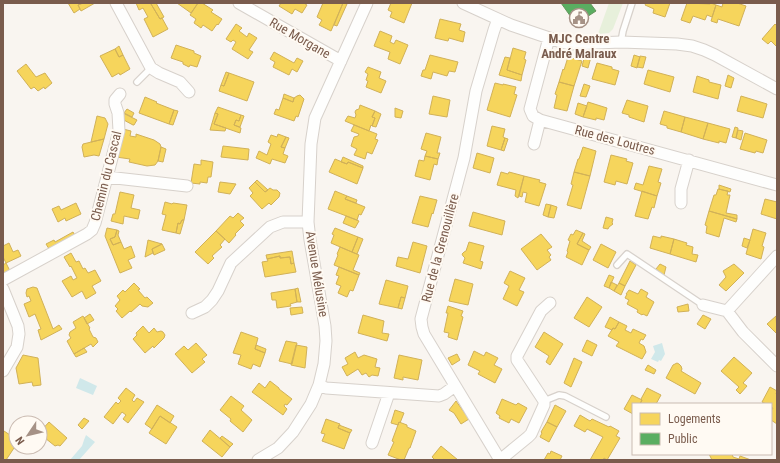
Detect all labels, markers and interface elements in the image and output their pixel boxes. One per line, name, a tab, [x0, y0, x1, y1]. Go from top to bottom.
public building icon: MJC Centre André Malraux	[568, 7, 590, 29]
street label: Rue Morgane	[267, 15, 333, 61]
place label: MJC Centre André Malraux	[541, 31, 617, 61]
street label: Rue des Loutres	[573, 122, 657, 158]
street label: Chemin du Cascal	[88, 129, 124, 223]
street label: Rue de la Grenouillère	[418, 192, 462, 304]
street label: Avenue Mélusine	[303, 230, 331, 318]
legend	[632, 403, 772, 455]
text: Logements	[668, 412, 721, 426]
north arrow	[8, 415, 48, 455]
text: Public	[668, 432, 698, 446]
text: N	[13, 434, 27, 447]

